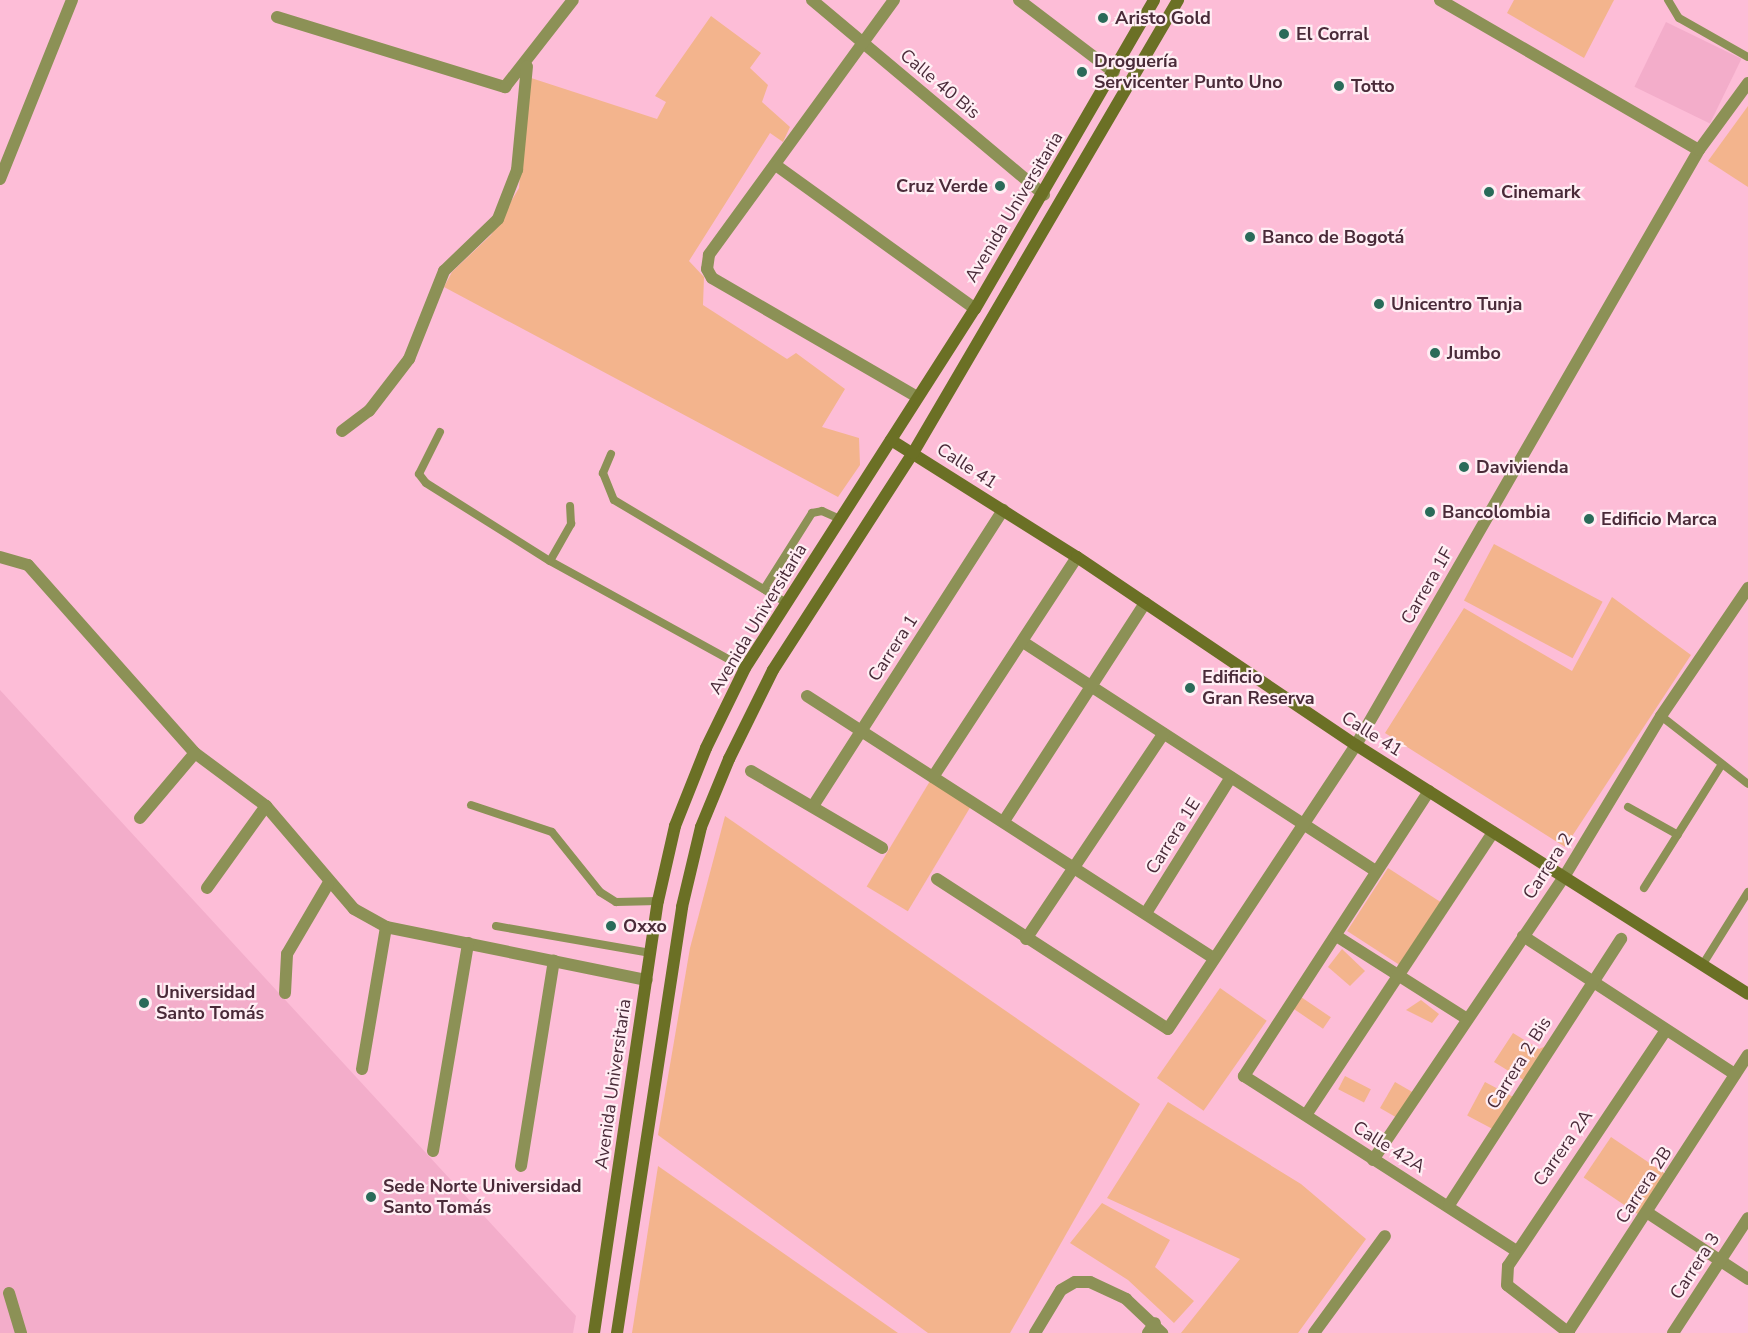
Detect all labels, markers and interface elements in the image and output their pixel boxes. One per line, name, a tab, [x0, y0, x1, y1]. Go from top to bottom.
place label: Aristo Gold	[1115, 7, 1211, 29]
marker: Aristo Gold	[1096, 11, 1110, 25]
place label: El Corral	[1296, 23, 1369, 45]
marker: El Corral	[1277, 27, 1291, 41]
street label: Calle 40 Bis	[896, 44, 984, 124]
place label: Droguería Servicenter Punto Uno	[1094, 51, 1283, 94]
marker: Droguería Servicenter Punto Uno	[1075, 65, 1089, 79]
place label: Totto	[1351, 75, 1395, 97]
marker: Totto	[1332, 79, 1346, 93]
street label: Avenida Universitaria	[960, 128, 1068, 286]
place label: Cruz Verde	[896, 175, 988, 197]
marker: Cruz Verde	[993, 179, 1007, 193]
place label: Cinemark	[1501, 181, 1580, 203]
marker: Cinemark	[1482, 185, 1496, 199]
place label: Banco de Bogotá	[1262, 226, 1404, 248]
marker: Banco de Bogotá	[1243, 230, 1257, 244]
place label: Unicentro Tunja	[1391, 293, 1522, 315]
marker: Unicentro Tunja	[1372, 297, 1386, 311]
place label: Jumbo	[1447, 342, 1501, 364]
marker: Jumbo	[1428, 346, 1442, 360]
street label: Calle 41	[933, 438, 1001, 494]
place label: Davivienda	[1476, 456, 1569, 478]
marker: Davivienda	[1457, 460, 1471, 474]
place label: Bancolombia	[1442, 501, 1550, 523]
marker: Bancolombia	[1423, 505, 1437, 519]
place label: Edificio Marca	[1601, 508, 1717, 530]
marker: Edificio Marca	[1582, 512, 1596, 526]
street label: Avenida Universitaria	[704, 540, 812, 698]
street label: Carrera 1F	[1396, 544, 1458, 628]
street label: Carrera 1	[864, 611, 922, 685]
place label: Edificio Gran Reserva	[1202, 667, 1315, 710]
marker: Edificio Gran Reserva	[1183, 681, 1197, 695]
street label: Calle 41	[1338, 707, 1406, 761]
street label: Carrera 1E	[1141, 794, 1205, 878]
street label: Carrera 2	[1519, 829, 1577, 903]
place label: Oxxo	[623, 915, 667, 937]
marker: Oxxo	[604, 919, 618, 933]
place label: Universidad Santo Tomás	[156, 982, 264, 1024]
marker: Universidad Santo Tomás	[137, 996, 151, 1010]
street label: Avenida Universitaria	[590, 997, 636, 1171]
street label: Carrera 2 Bis	[1482, 1013, 1556, 1113]
street label: Carrera 2A	[1529, 1106, 1597, 1190]
street label: Calle 42A	[1349, 1116, 1429, 1178]
street label: Carrera 2B	[1611, 1143, 1677, 1227]
place label: Sede Norte Universidad Santo Tomás	[383, 1176, 582, 1218]
marker: Sede Norte Universidad Santo Tomás	[364, 1190, 378, 1204]
street label: Carrera 3	[1666, 1229, 1724, 1303]

